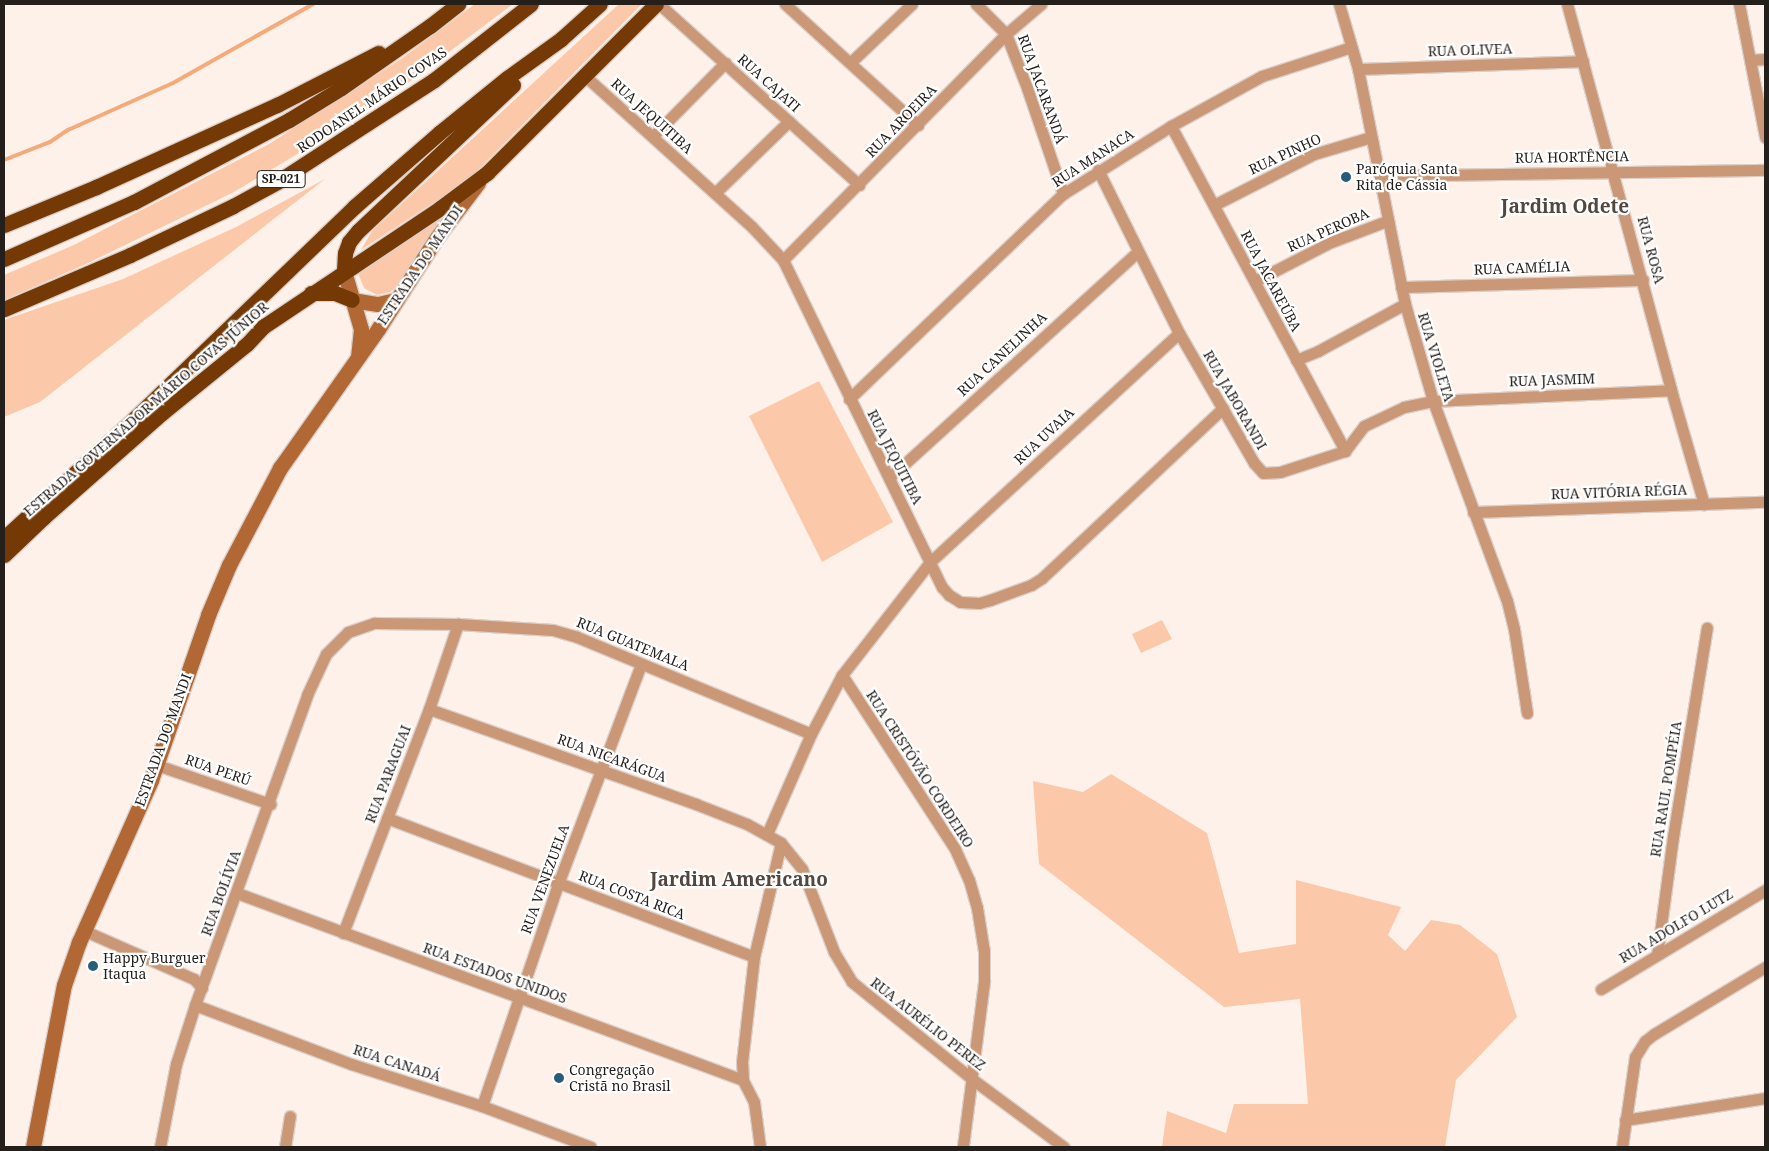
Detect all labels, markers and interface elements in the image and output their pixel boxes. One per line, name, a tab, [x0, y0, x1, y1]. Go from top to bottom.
street label: RUA JACARANDÁ	[1014, 32, 1070, 146]
street label: RUA OLIVEA	[1427, 40, 1513, 60]
street label: RODOANEL MÁRIO COVAS	[294, 44, 450, 156]
street label: RUA CAJATI	[734, 50, 804, 116]
street label: RUA JEQUITIBA	[608, 75, 696, 157]
street label: RUA AROEIRA	[862, 81, 940, 161]
street label: RUA MANACA	[1049, 125, 1137, 191]
street label: RUA PINHO	[1246, 130, 1324, 178]
street label: RUA HORTÊNCIA	[1515, 148, 1629, 166]
place label: Paróquia Santa Rita de Cássia	[1356, 161, 1458, 193]
road number: SP-021	[256, 170, 306, 188]
marker: Paróquia Santa Rita de Cássia	[1340, 171, 1352, 183]
district label: Jardim Odete	[1501, 196, 1629, 218]
street label: ESTRADA DO MANDI	[374, 202, 466, 328]
street label: RUA PEROBA	[1285, 205, 1371, 255]
street label: RUA ROSA	[1634, 215, 1668, 285]
street label: RUA JACAREÚBA	[1237, 228, 1305, 334]
street label: RUA CAMÉLIA	[1474, 258, 1570, 278]
street label: ESTRADA GOVERNADOR MÁRIO COVAS JÚNIOR	[20, 298, 272, 520]
street label: RUA CANELINHA	[954, 308, 1050, 400]
street label: RUA VIOLETA	[1414, 310, 1458, 404]
street label: RUA JABORANDI	[1200, 347, 1270, 453]
street label: RUA JASMIM	[1509, 370, 1595, 390]
street label: RUA UVAIA	[1011, 404, 1077, 468]
street label: RUA JEQUITIBA	[864, 407, 926, 507]
street label: RUA VITÓRIA RÉGIA	[1551, 481, 1687, 503]
street label: RUA GUATEMALA	[574, 614, 692, 674]
street label: ESTRADA DO MANDI	[131, 671, 195, 809]
street label: RUA CRISTÓVÃO CORDEIRO	[863, 687, 977, 851]
street label: RUA RAUL POMPÉIA	[1647, 720, 1685, 858]
street label: RUA PARAGUAI	[362, 723, 414, 825]
street label: RUA NICARÁGUA	[555, 730, 669, 786]
street label: RUA PERÚ	[183, 751, 253, 789]
street label: RUA VENEZUELA	[517, 822, 573, 936]
street label: RUA BOLÍVIA	[198, 848, 244, 938]
street label: RUA COSTA RICA	[576, 867, 688, 923]
district label: Jardim Americano	[650, 869, 828, 891]
street label: RUA ADOLFO LUTZ	[1616, 885, 1736, 967]
street label: RUA ESTADOS UNIDOS	[421, 939, 569, 1007]
place label: Happy Burguer Itaqua	[103, 950, 206, 982]
marker: Happy Burguer Itaqua	[87, 960, 99, 972]
street label: RUA AURÉLIO PEREZ	[867, 974, 989, 1074]
street label: RUA CANADÁ	[351, 1041, 443, 1085]
place label: Congregação Cristã no Brasil	[569, 1062, 671, 1094]
marker: Congregação Cristã no Brasil	[553, 1072, 565, 1084]

